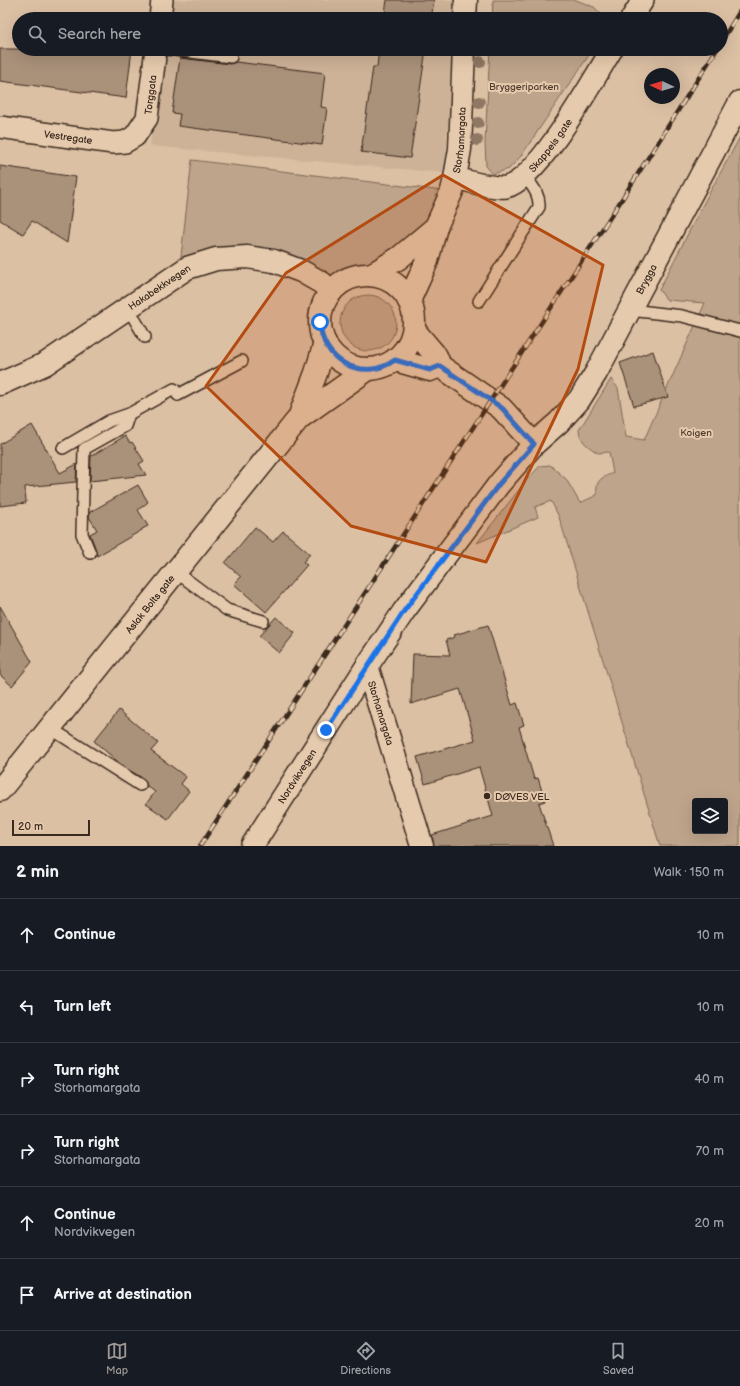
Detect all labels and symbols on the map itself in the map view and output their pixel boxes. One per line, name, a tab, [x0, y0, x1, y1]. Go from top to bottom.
north arrow	[644, 68, 680, 104]
street label: Torggata	[143, 74, 160, 115]
park label: Bryggeriparken	[489, 81, 559, 93]
street label: Storhamargata	[451, 106, 469, 174]
street label: Skappels gate	[527, 116, 575, 175]
street label: Vestregate	[43, 128, 93, 147]
street label: Hakabekkvegen	[126, 262, 193, 313]
street label: Brygga	[634, 262, 660, 297]
route start	[311, 313, 329, 331]
park label: Koigen	[680, 427, 712, 439]
street label: Aslak Bolts gate	[123, 573, 178, 636]
street label: Storhamargata	[365, 680, 396, 747]
route end	[317, 721, 335, 739]
street label: Nordvikvegen	[276, 747, 320, 806]
marker: DØVES VEL	[482, 791, 492, 801]
place label: DØVES VEL	[495, 791, 550, 803]
scale bar	[12, 818, 90, 837]

